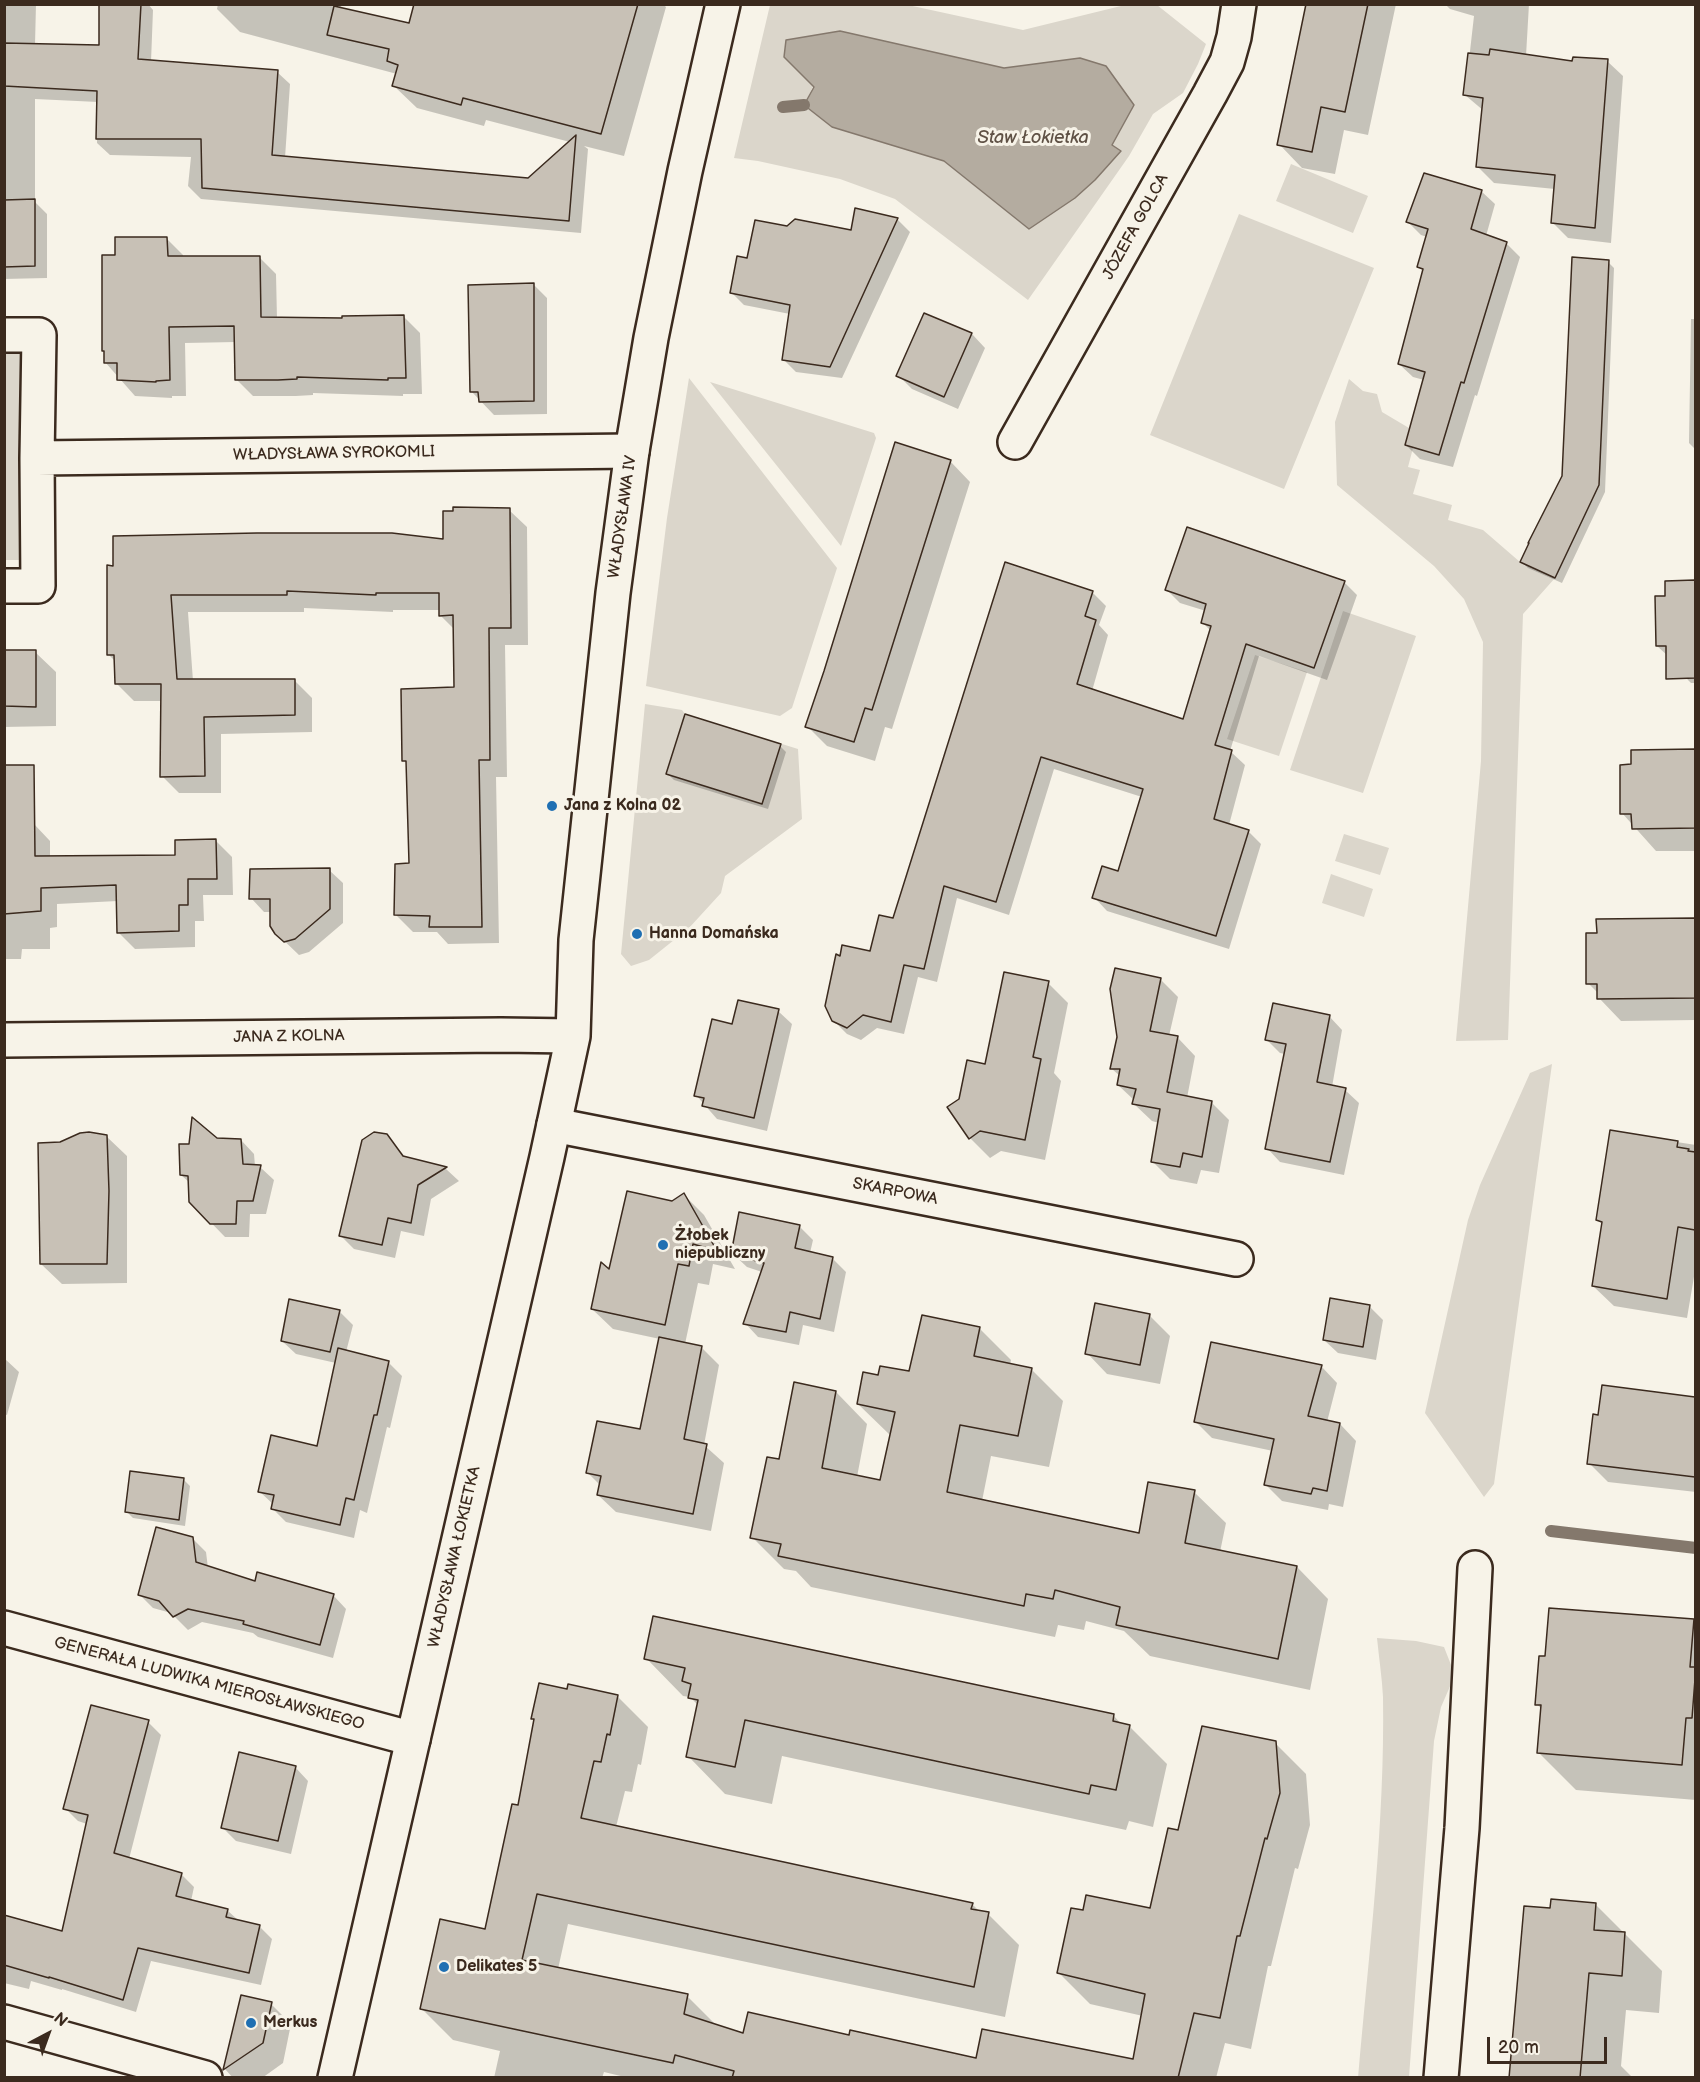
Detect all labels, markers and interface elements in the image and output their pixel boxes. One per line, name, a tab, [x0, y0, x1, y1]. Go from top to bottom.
water label: Staw Łokietka	[977, 127, 1089, 149]
street label: JÓZEFA GOLCA	[1099, 171, 1173, 283]
street label: WŁADYSŁAWA SYROKOMLI	[233, 443, 435, 465]
street label: WŁADYSŁAWA IV	[605, 454, 641, 580]
place label: Jana z Kolna 02	[564, 796, 681, 816]
marker: Jana z Kolna 02	[545, 799, 559, 813]
place label: Hanna Domańska	[649, 924, 779, 944]
marker: Hanna Domańska	[630, 927, 644, 941]
street label: JANA Z KOLNA	[233, 1026, 345, 1048]
street label: SKARPOWA	[851, 1174, 939, 1210]
place label: Żłobek niepubliczny	[675, 1226, 765, 1264]
marker: Żłobek niepubliczny	[656, 1238, 670, 1252]
street label: WŁADYSŁAWA ŁOKIETKA	[425, 1464, 485, 1650]
street label: GENERAŁA LUDWIKA MIEROSŁAWSKIEGO	[52, 1633, 366, 1735]
place label: Delikates 5	[456, 1957, 537, 1977]
marker: Delikates 5	[437, 1960, 451, 1974]
north arrow	[18, 2004, 78, 2064]
text: N	[49, 2009, 71, 2031]
place label: Merkus	[263, 2013, 317, 2033]
marker: Merkus	[244, 2016, 258, 2030]
scale bar	[1490, 2025, 1610, 2063]
text: 20 m	[1498, 2037, 1539, 2058]

